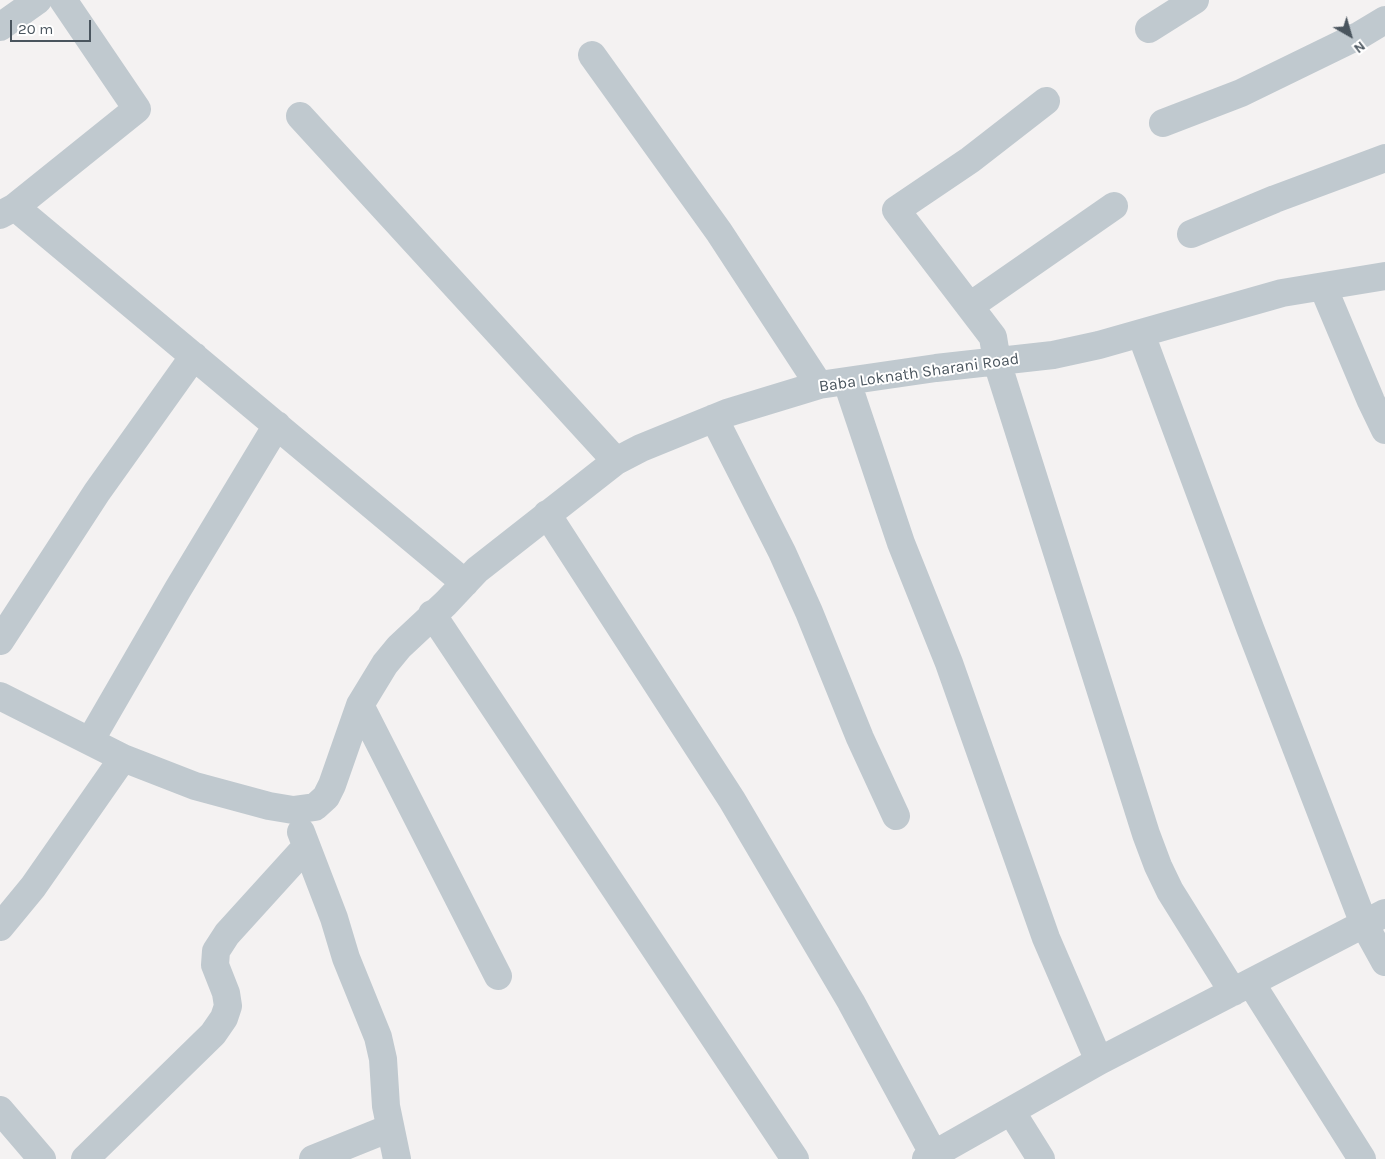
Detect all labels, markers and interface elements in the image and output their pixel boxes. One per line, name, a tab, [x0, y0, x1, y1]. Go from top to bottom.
scale bar	[12, 10, 94, 42]
north arrow	[1325, 10, 1375, 60]
text: 20 m	[18, 20, 53, 38]
text: N	[1350, 37, 1369, 57]
street label: Baba Loknath Sharani Road	[818, 349, 1020, 397]

